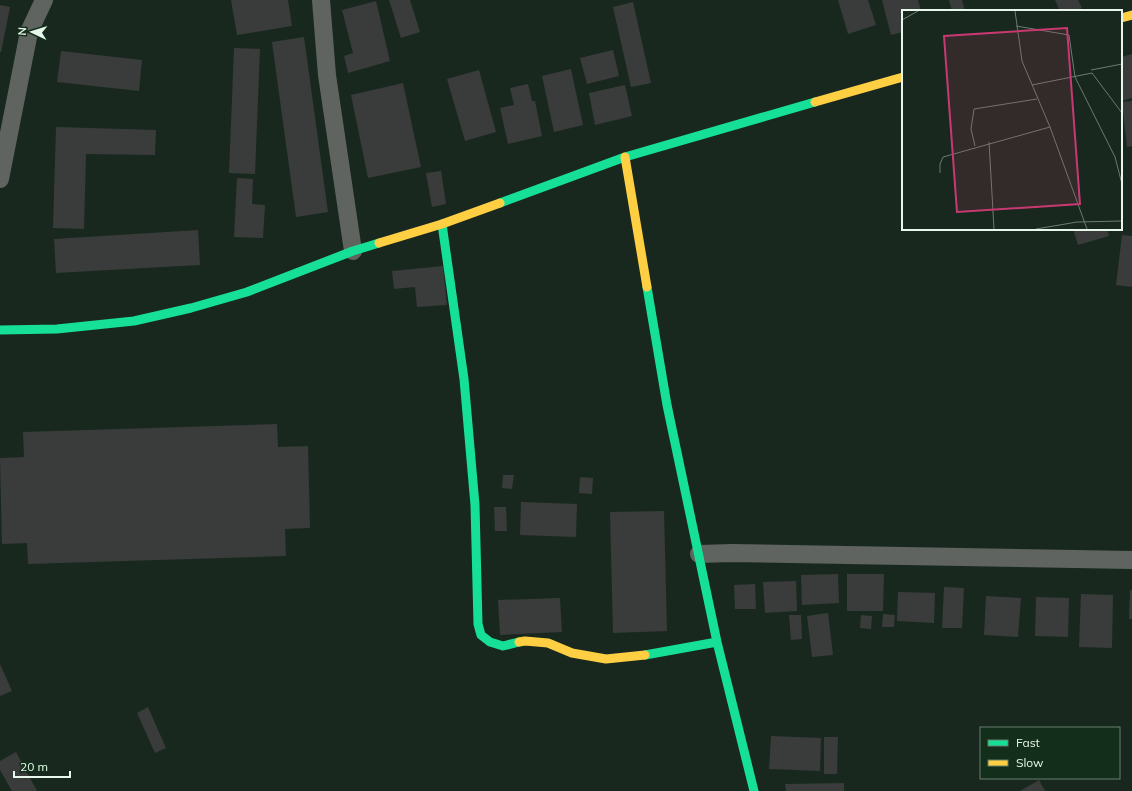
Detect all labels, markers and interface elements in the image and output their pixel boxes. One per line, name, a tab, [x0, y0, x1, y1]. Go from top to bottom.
inset map	[902, 10, 1122, 230]
north arrow	[12, 12, 52, 52]
text: N	[15, 27, 29, 36]
legend	[980, 727, 1120, 779]
text: Fast	[1016, 735, 1040, 750]
scale bar	[14, 753, 70, 779]
text: Slow	[1016, 755, 1044, 770]
text: 20 m	[20, 759, 48, 774]

